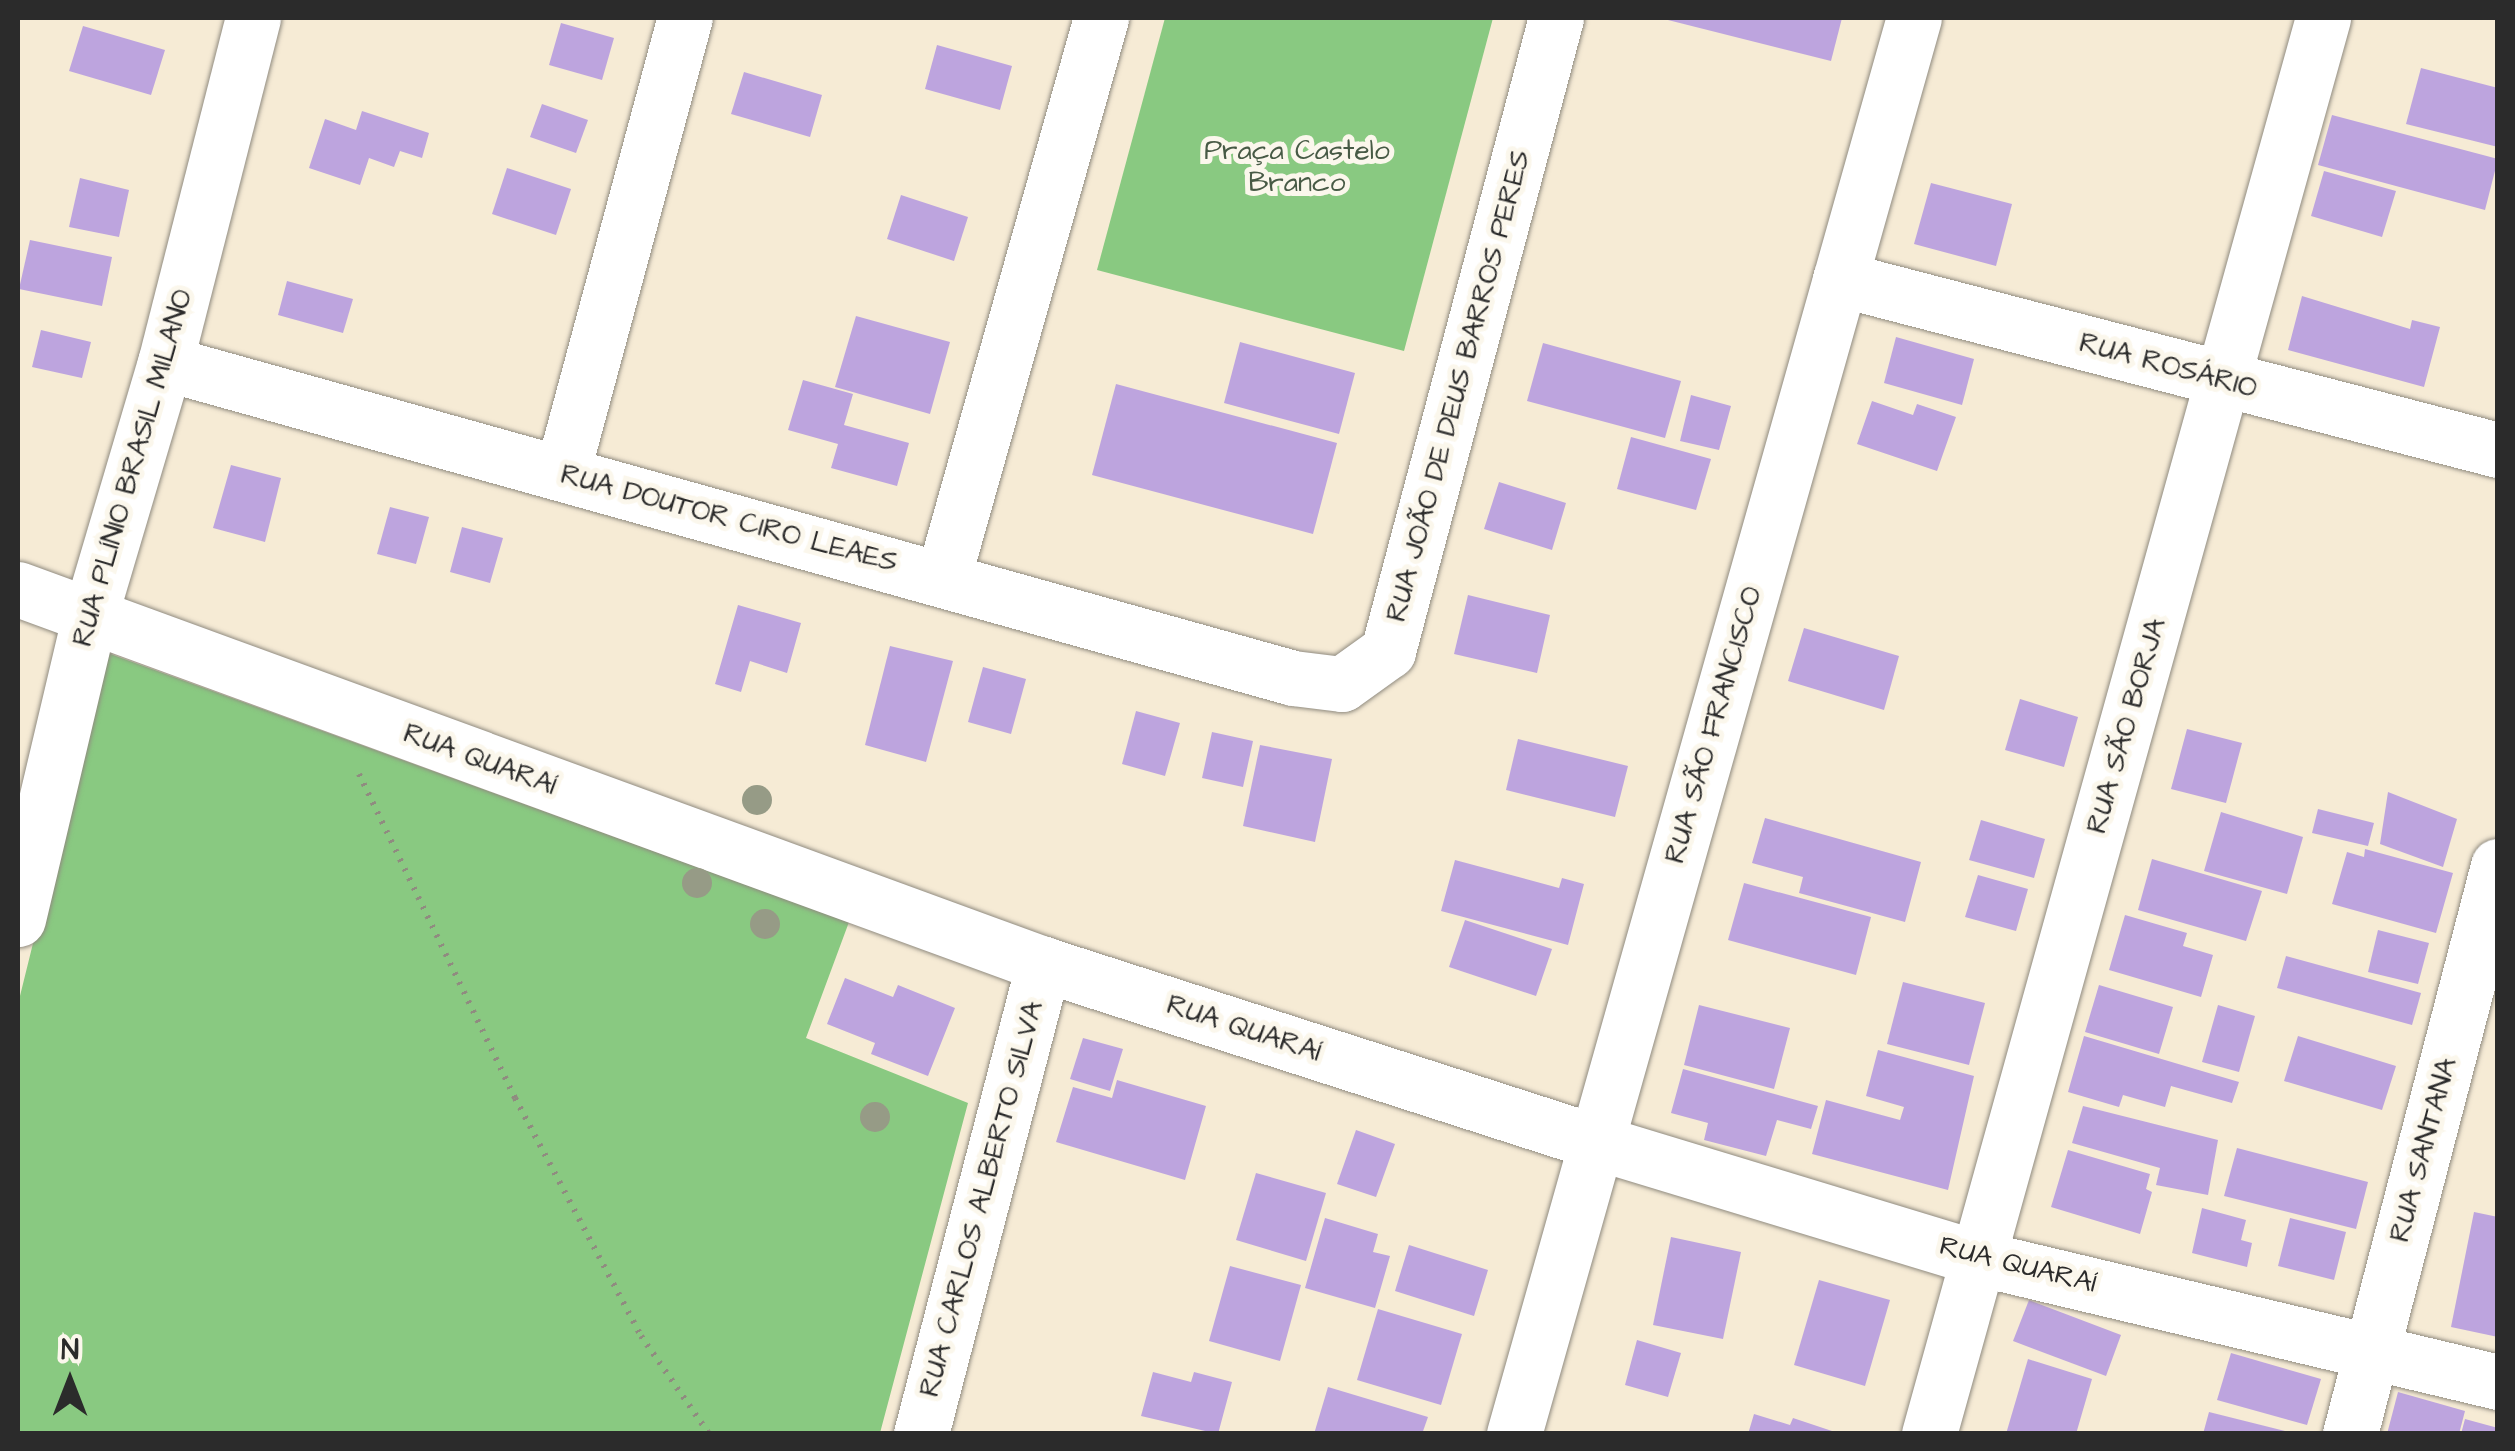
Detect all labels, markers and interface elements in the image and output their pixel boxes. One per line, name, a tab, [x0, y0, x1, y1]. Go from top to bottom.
park label: Praça Castelo Branco	[1204, 134, 1390, 200]
street label: RUA JOÃO DE DEUS BARROS PERES	[1380, 147, 1538, 625]
street label: RUA PLÍNIO BRASIL MILANO	[66, 286, 200, 650]
street label: RUA ROSÁRIO	[2076, 326, 2260, 406]
street label: RUA DOUTOR CIRO LEAES	[557, 458, 901, 580]
street label: RUA SÃO FRANCISCO	[1658, 583, 1770, 867]
street label: RUA SÃO BORJA	[2080, 615, 2174, 837]
street label: RUA QUARAÍ	[399, 717, 561, 803]
street label: RUA QUARAÍ	[1162, 988, 1326, 1070]
street label: RUA CARLOS ALBERTO SILVA	[913, 998, 1051, 1400]
street label: RUA SANTANA	[2383, 1054, 2465, 1246]
street label: RUA QUARAÍ	[1936, 1229, 2100, 1301]
north arrow	[20, 1331, 120, 1431]
text: N	[61, 1331, 79, 1370]

